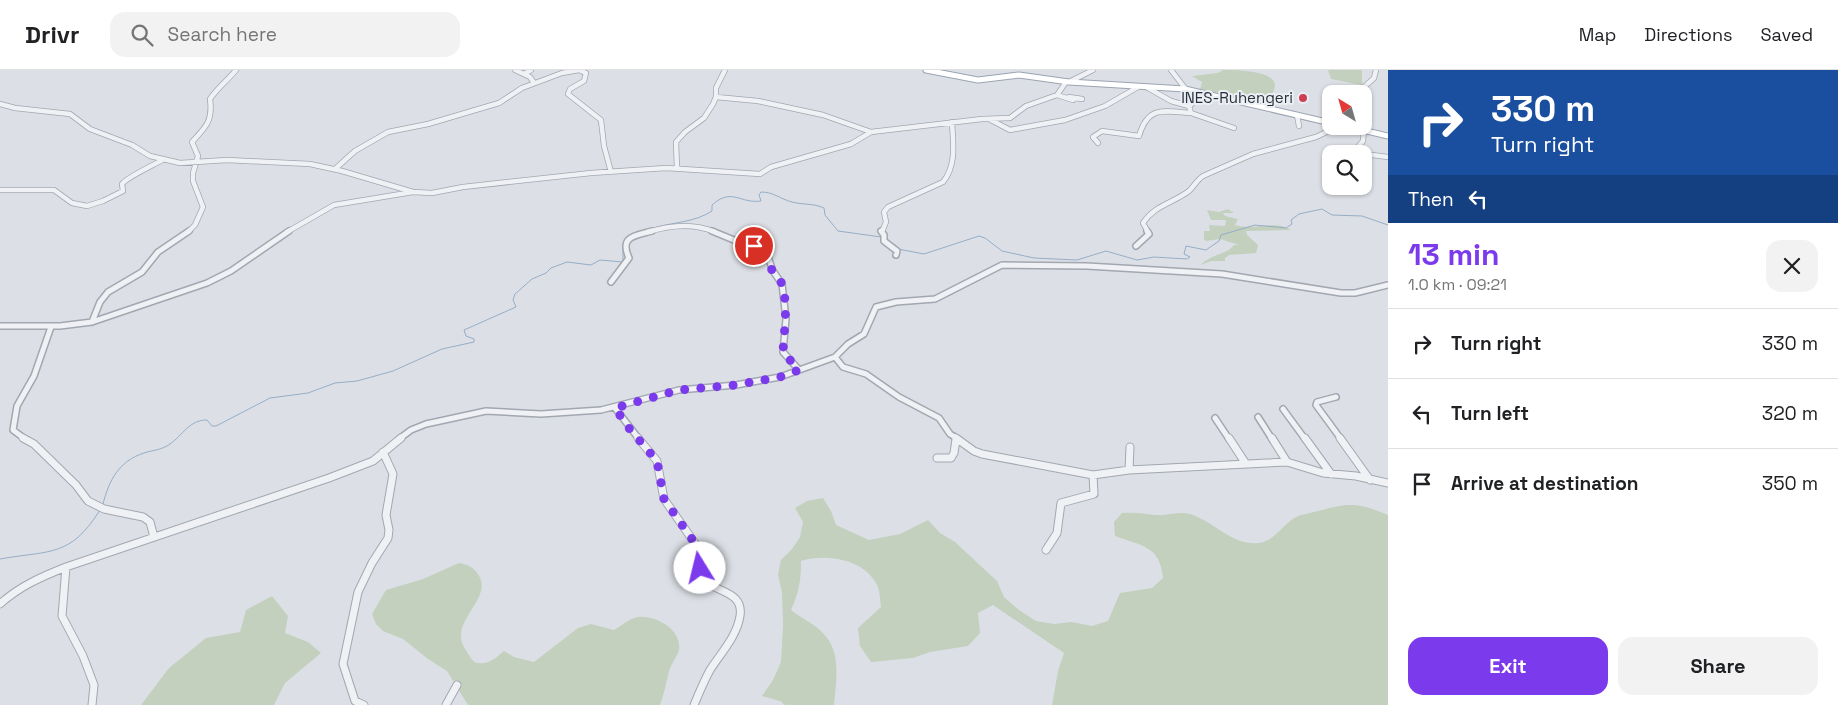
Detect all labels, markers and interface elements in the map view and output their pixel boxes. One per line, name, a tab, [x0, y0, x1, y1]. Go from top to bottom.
search box	[110, 12, 460, 57]
text: Drivr	[25, 19, 80, 50]
icon: search	[128, 21, 156, 49]
text: Search here	[168, 22, 277, 47]
text: Map	[1579, 23, 1616, 46]
text: Directions	[1644, 23, 1733, 46]
text: Saved	[1761, 23, 1813, 46]
north arrow	[1322, 85, 1372, 135]
map controls	[1322, 85, 1372, 195]
text: 330 m	[1491, 87, 1595, 131]
place label: INES-Ruhengeri	[1181, 88, 1293, 107]
icon: right	[1408, 90, 1473, 155]
marker: INES-Ruhengeri	[1297, 92, 1309, 104]
text: Turn right	[1491, 130, 1594, 158]
button: search	[1322, 145, 1372, 195]
icon: left	[1464, 185, 1492, 213]
text: Then	[1408, 187, 1454, 212]
pin	[733, 225, 775, 267]
icon: arrive	[740, 232, 768, 260]
text: 13 min	[1408, 235, 1500, 274]
button: close	[1766, 240, 1818, 292]
text: 1.0 km · 09:21	[1408, 274, 1507, 295]
icon: right	[1408, 330, 1436, 358]
text: Turn right	[1451, 331, 1541, 356]
text: 330 m	[1762, 331, 1818, 356]
icon: left	[1408, 400, 1436, 428]
text: Turn left	[1451, 401, 1529, 426]
text: 320 m	[1762, 401, 1818, 426]
icon: arrive	[1408, 470, 1436, 498]
text: Arrive at destination	[1451, 471, 1639, 496]
text: 350 m	[1762, 471, 1818, 496]
position arrow	[673, 541, 725, 593]
button: Exit	[1408, 637, 1608, 695]
button: Share	[1618, 637, 1818, 695]

